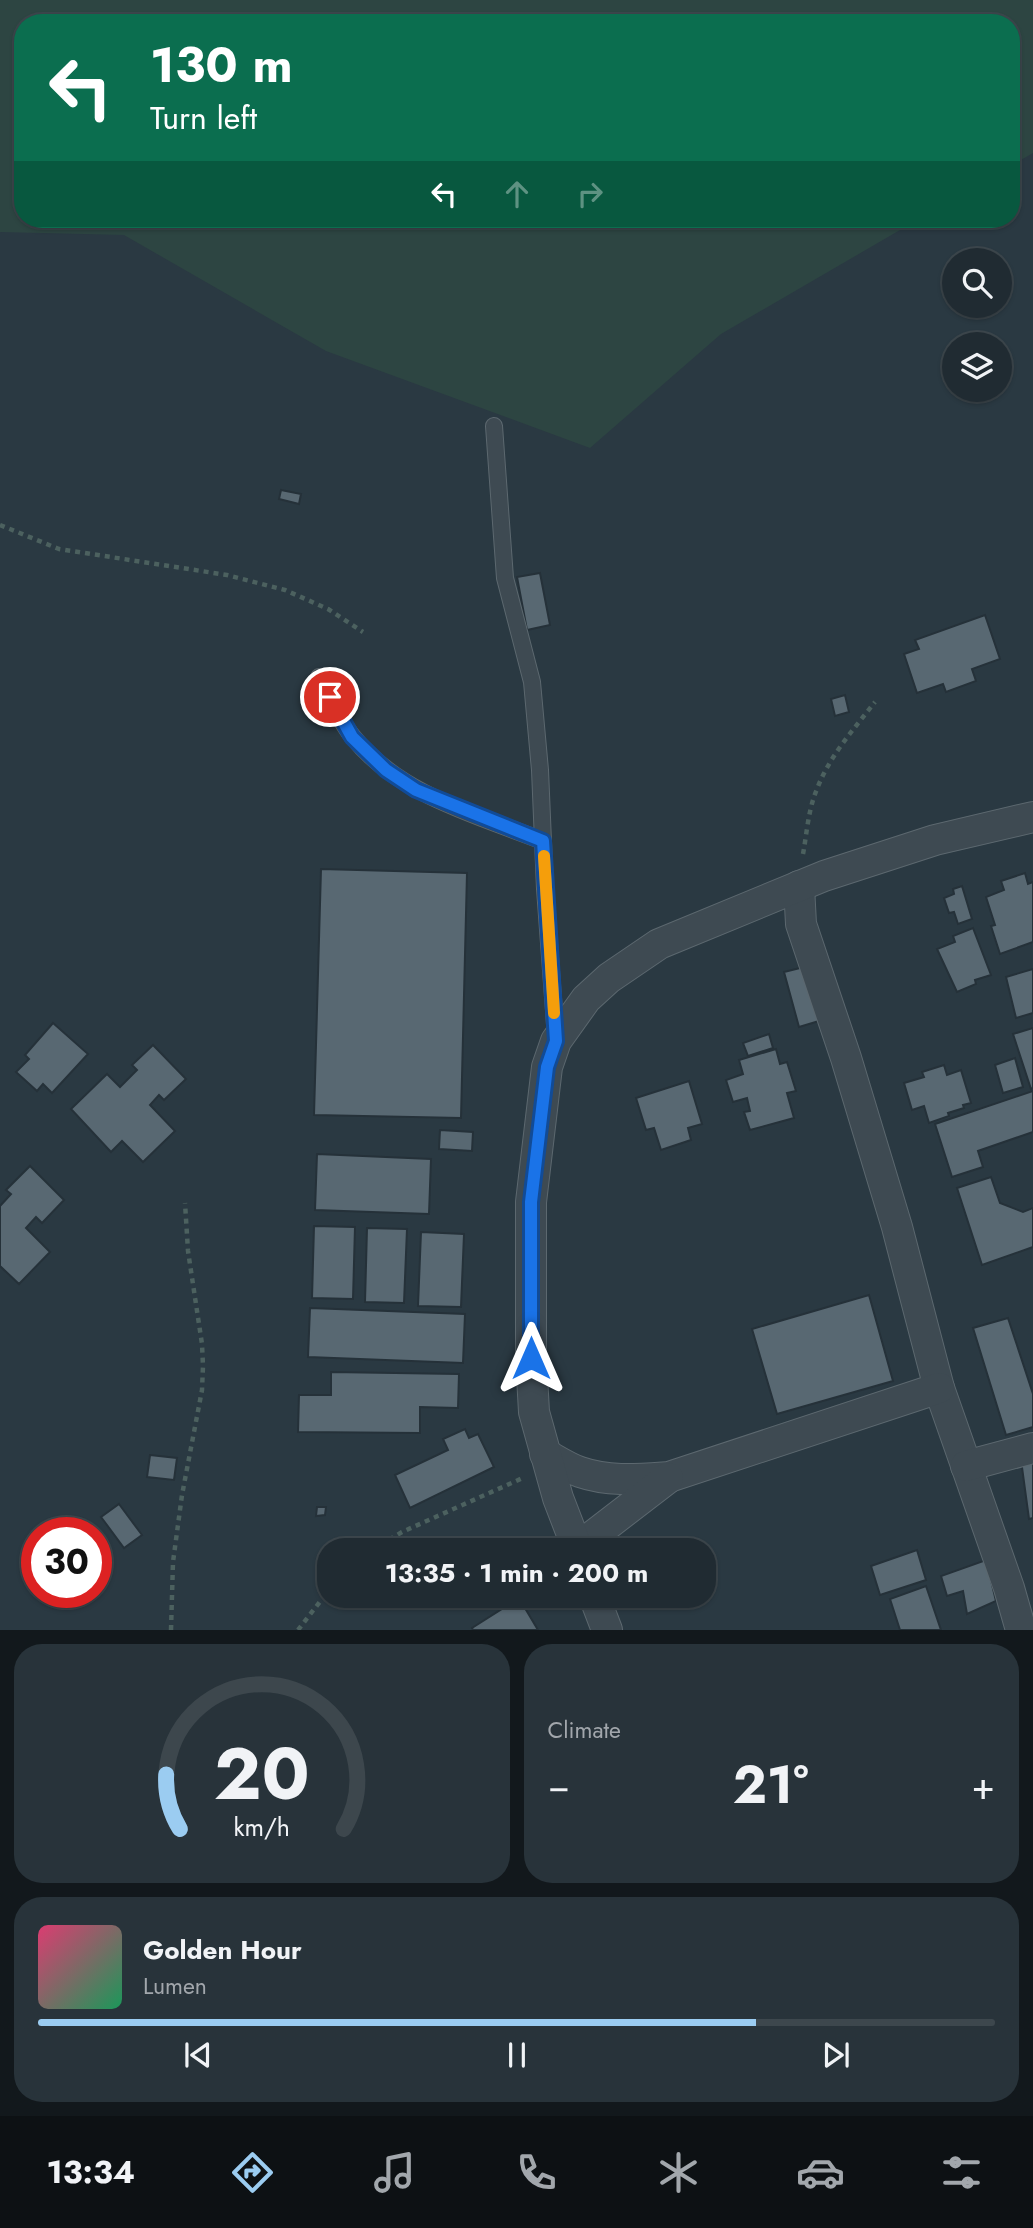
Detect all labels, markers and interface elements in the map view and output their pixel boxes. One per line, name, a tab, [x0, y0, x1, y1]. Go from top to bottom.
text: 130 m	[150, 30, 293, 100]
icon: left	[35, 42, 126, 133]
text: Turn left	[150, 95, 257, 141]
icon: left	[425, 175, 463, 213]
icon: ahead	[498, 175, 536, 213]
icon: right	[571, 175, 609, 213]
map controls	[942, 248, 1012, 402]
button: search	[942, 248, 1012, 318]
button: layers	[942, 332, 1012, 402]
pin	[300, 667, 360, 727]
icon: arrive	[311, 678, 349, 716]
position arrow	[494, 1321, 568, 1395]
speed limit sign: 30	[21, 1517, 112, 1608]
text: 13:35 · 1 min · 200 m	[385, 1554, 648, 1592]
text: Climate	[548, 1713, 621, 1747]
text: 20	[214, 1722, 310, 1827]
text: 21°	[733, 1747, 809, 1823]
text: −	[548, 1758, 570, 1813]
text: +	[972, 1758, 995, 1813]
text: km/h	[233, 1809, 290, 1845]
text: Golden Hour	[143, 1931, 302, 1969]
text: Lumen	[143, 1969, 207, 2003]
icon: previous	[179, 2036, 217, 2074]
icon: pause	[498, 2036, 536, 2074]
icon: next	[817, 2036, 855, 2074]
icon: directions	[228, 2148, 277, 2197]
icon: music	[370, 2148, 419, 2197]
icon: phone	[512, 2148, 561, 2197]
icon: climate	[654, 2148, 703, 2197]
icon: car	[796, 2148, 845, 2197]
icon: filters	[937, 2148, 986, 2197]
text: 13:34	[46, 2149, 135, 2195]

